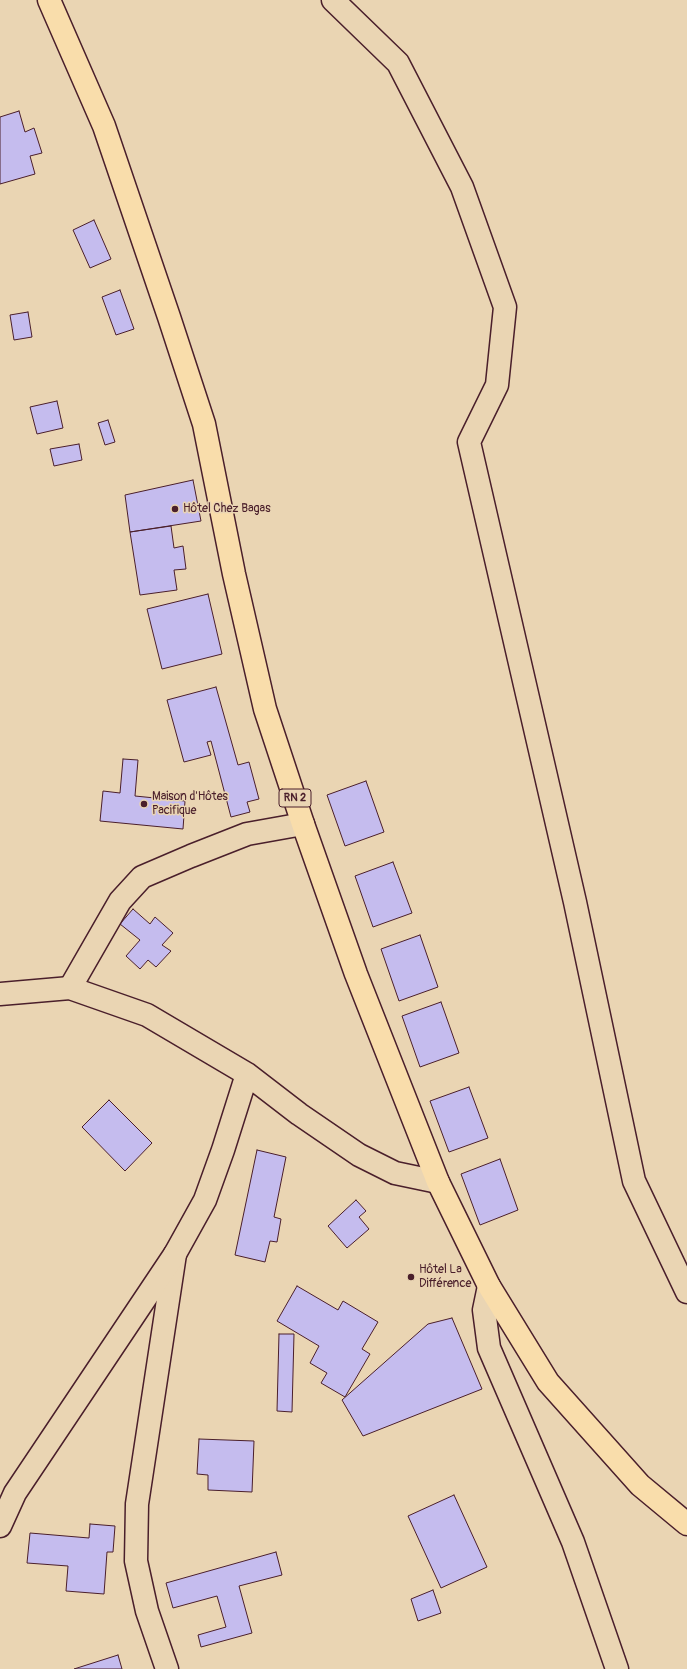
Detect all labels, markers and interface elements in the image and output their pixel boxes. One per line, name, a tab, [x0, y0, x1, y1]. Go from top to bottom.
place label: Hôtel Chez Bagas	[183, 502, 271, 516]
marker: Hôtel Chez Bagas	[170, 504, 180, 514]
road number: RN 2	[279, 789, 311, 807]
place label: Maison d'Hôtes Pacifique	[152, 790, 228, 818]
marker: Maison d'Hôtes Pacifique	[139, 799, 149, 809]
place label: Hôtel La Différence	[419, 1263, 471, 1291]
marker: Hôtel La Différence	[406, 1272, 416, 1282]

